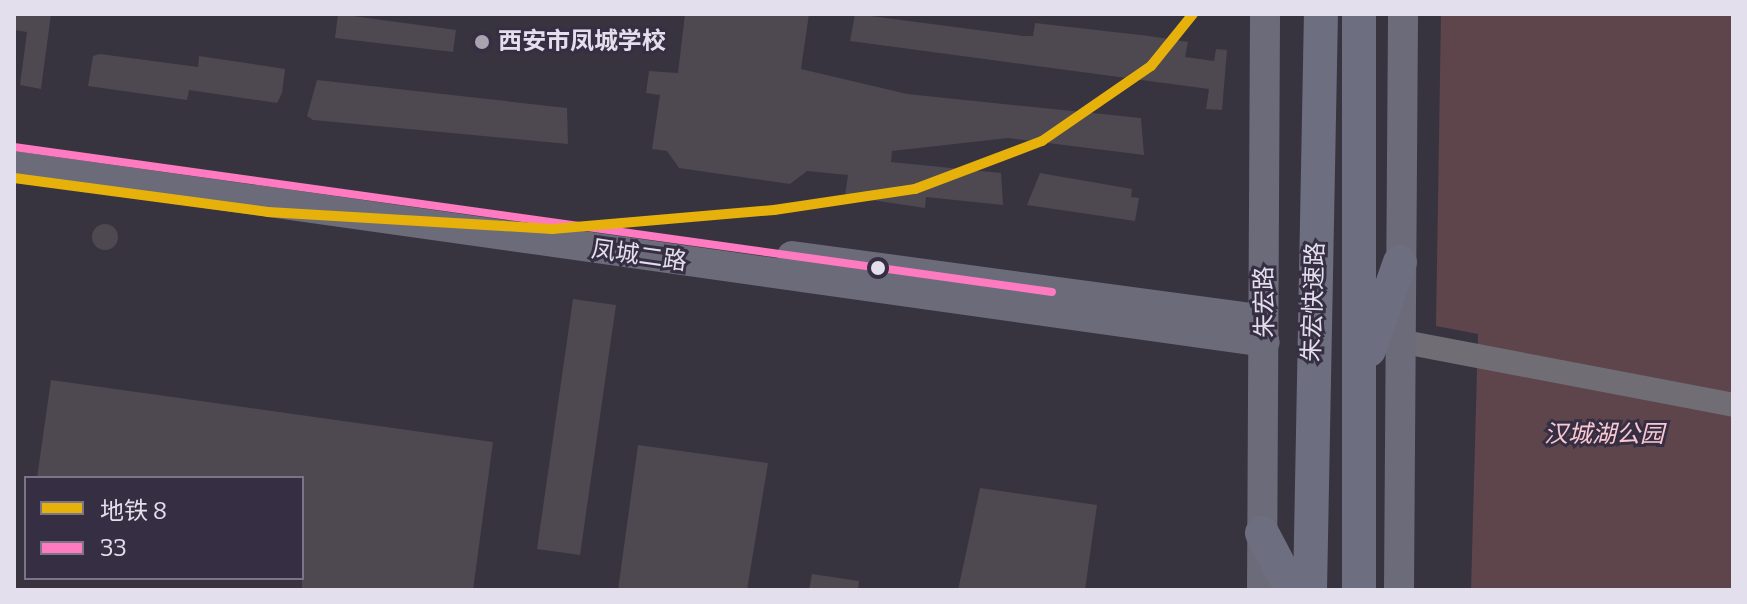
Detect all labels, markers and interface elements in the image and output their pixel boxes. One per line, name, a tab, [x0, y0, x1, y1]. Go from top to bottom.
place label: 西安市凤城学校	[498, 28, 666, 56]
marker: 西安市凤城学校	[473, 33, 491, 51]
street label: 凤城二路	[589, 235, 689, 277]
street label: 朱宏快速路	[1298, 242, 1330, 362]
unlabelled marker	[870, 260, 886, 276]
street label: 朱宏路	[1250, 266, 1280, 338]
park label: 汉城湖公园	[1544, 421, 1664, 449]
legend	[24, 476, 304, 580]
text: 地铁 8	[100, 497, 167, 525]
text: 33	[100, 534, 127, 562]

